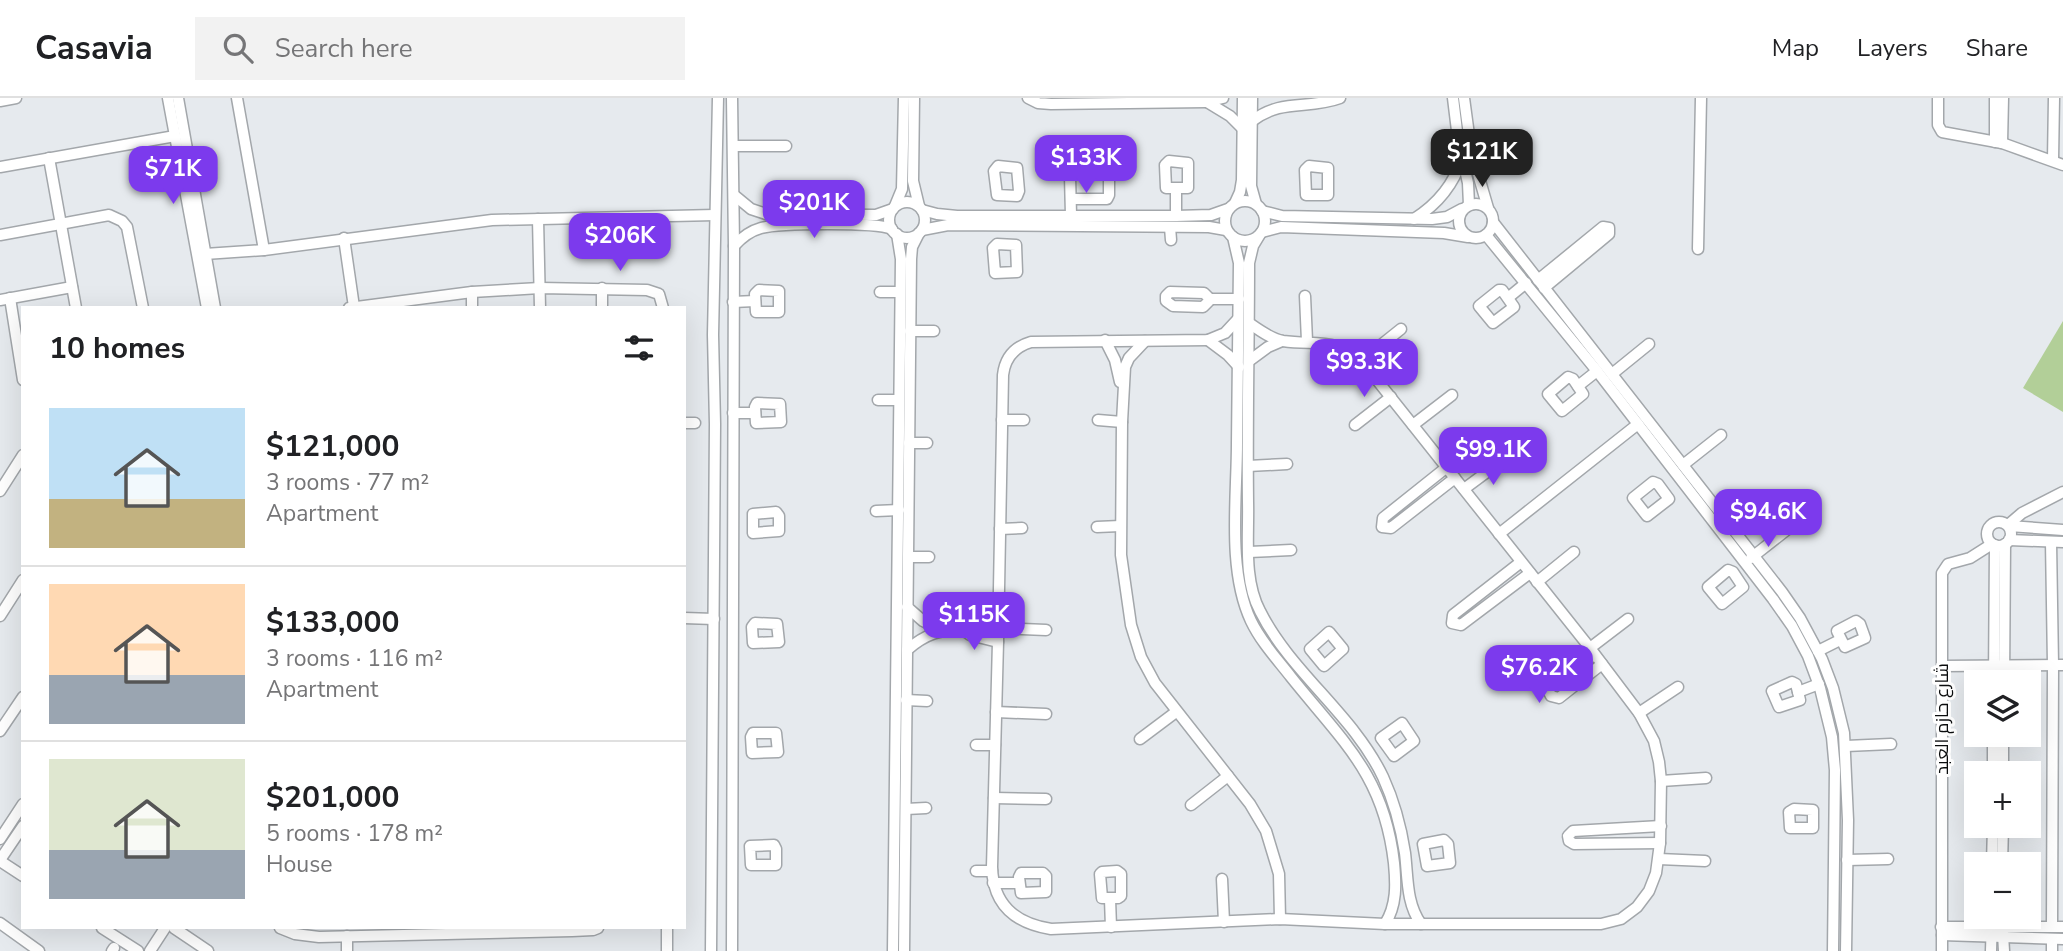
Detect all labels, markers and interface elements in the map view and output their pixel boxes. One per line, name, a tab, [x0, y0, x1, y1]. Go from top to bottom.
search box	[195, 17, 685, 80]
text: Casavia	[35, 26, 153, 71]
icon: search	[219, 29, 257, 67]
text: Search here	[275, 31, 413, 66]
text: Map	[1772, 32, 1819, 64]
text: Layers	[1857, 32, 1928, 64]
text: Share	[1966, 32, 2028, 64]
pin: $121K	[1433, 130, 1531, 189]
pin: $133K	[1037, 136, 1135, 195]
text: $121K	[1447, 136, 1517, 167]
text: $133K	[1051, 142, 1121, 173]
pin: $71K	[132, 146, 214, 206]
text: $71K	[145, 153, 201, 184]
pin: $201K	[765, 180, 863, 240]
text: $201K	[779, 187, 849, 218]
pin: $206K	[571, 214, 669, 273]
text: $206K	[585, 220, 655, 251]
text: 10 homes	[49, 328, 185, 369]
icon: filters	[620, 329, 658, 367]
pin: $93.3K	[1307, 340, 1421, 399]
text: $93.3K	[1326, 346, 1402, 377]
text: $121,000	[266, 426, 399, 467]
pin: $99.1K	[1436, 428, 1550, 487]
text: $99.1K	[1455, 434, 1531, 465]
icon: home	[105, 436, 189, 520]
text: 3 rooms · 77 m²	[266, 467, 429, 498]
pin: $94.6K	[1711, 490, 1825, 549]
text: $94.6K	[1730, 496, 1806, 527]
text: Apartment	[266, 498, 378, 529]
pin: $115K	[925, 592, 1023, 652]
text: $115K	[939, 599, 1009, 630]
text: $133,000	[266, 602, 399, 643]
icon: home	[105, 612, 189, 696]
text: 3 rooms · 116 m²	[266, 643, 443, 674]
pin: $76.2K	[1482, 646, 1596, 705]
text: $76.2K	[1501, 652, 1577, 683]
street label: شارع حازم العبد	[1930, 663, 1954, 775]
map controls	[1964, 670, 2041, 929]
button: layers	[1964, 670, 2041, 747]
text: Apartment	[266, 674, 378, 705]
button: +	[1964, 761, 2041, 838]
text: $201,000	[266, 777, 399, 818]
icon: home	[105, 787, 189, 871]
text: 5 rooms · 178 m²	[266, 818, 443, 849]
text: House	[266, 849, 333, 880]
button: −	[1964, 852, 2041, 929]

